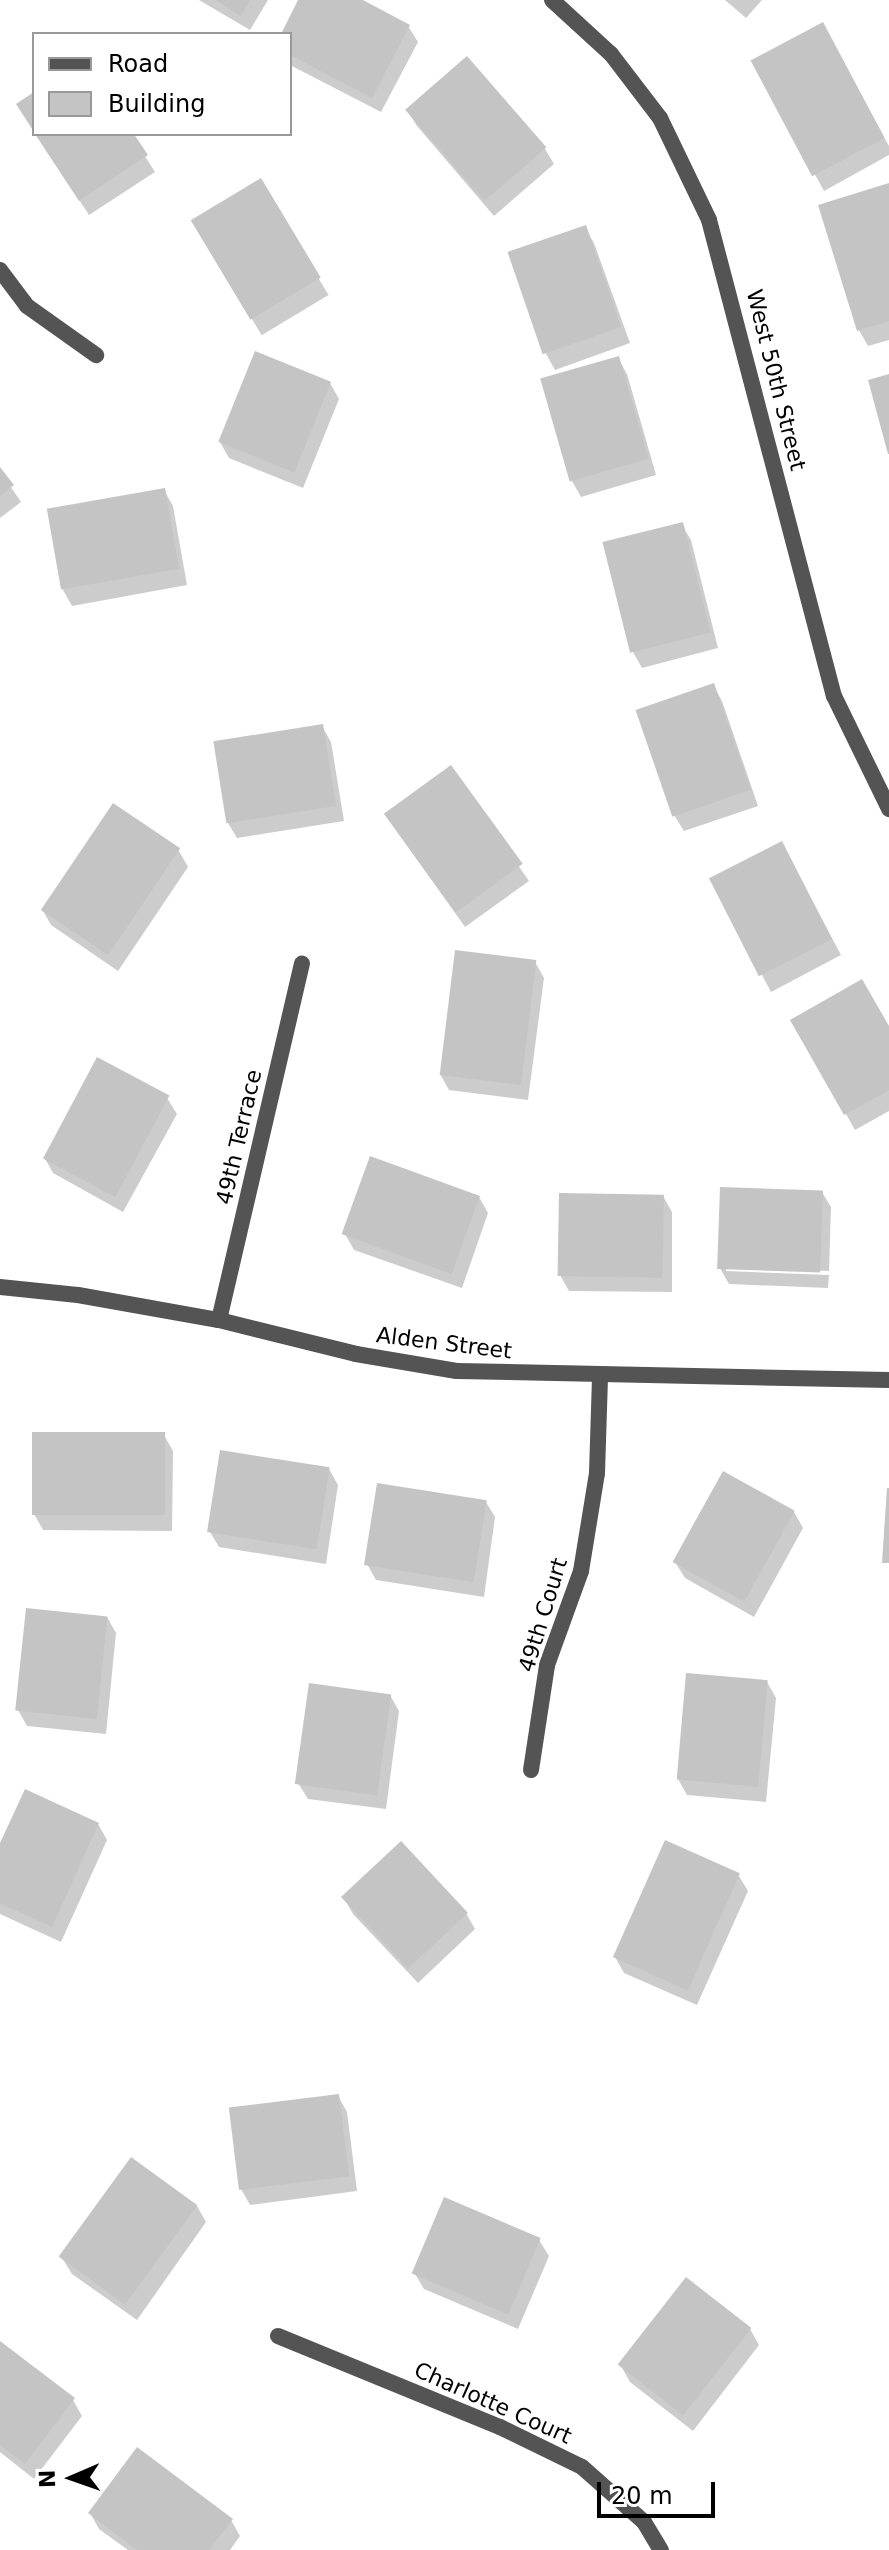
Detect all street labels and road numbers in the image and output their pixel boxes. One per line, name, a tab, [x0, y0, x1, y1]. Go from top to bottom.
street label: West 50th Street	[741, 287, 811, 473]
street label: 49th Terrace	[211, 1067, 267, 1207]
street label: Alden Street	[375, 1322, 513, 1364]
street label: 49th Court	[513, 1555, 573, 1675]
street label: Charlotte Court	[410, 2356, 576, 2450]

